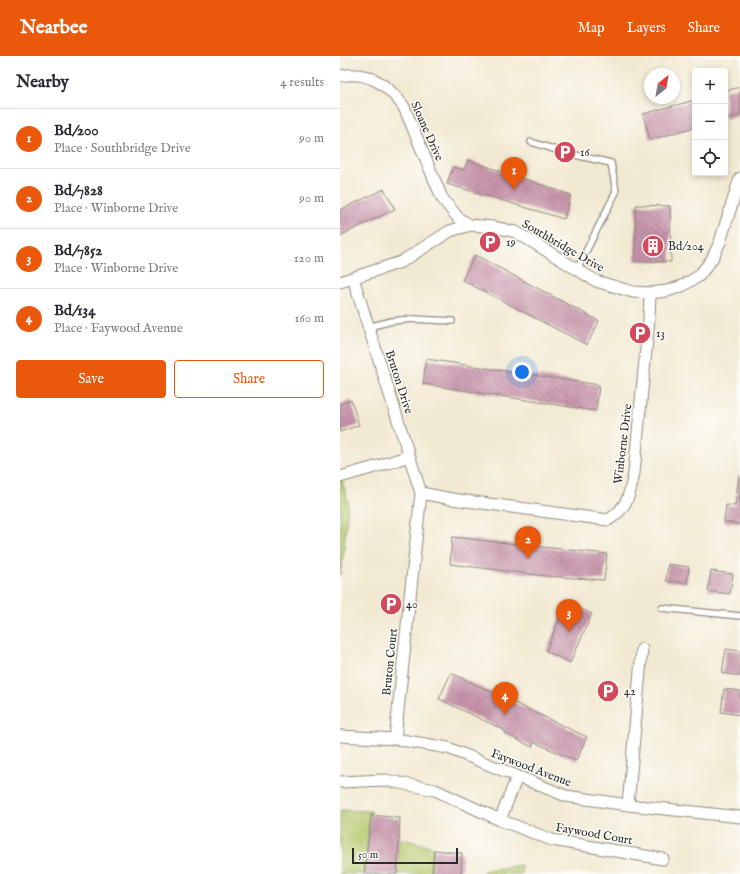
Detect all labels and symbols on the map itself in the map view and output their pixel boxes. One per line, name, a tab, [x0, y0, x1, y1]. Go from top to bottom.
north arrow	[644, 68, 680, 104]
street label: Sloane Drive	[407, 99, 447, 163]
parking icon: 16	[552, 139, 578, 165]
place label: 16	[580, 145, 590, 160]
pin: 1	[501, 157, 527, 190]
street label: Southbridge Drive	[519, 216, 607, 276]
parking icon: 19	[477, 229, 503, 255]
building icon: Bd/204	[640, 233, 666, 259]
place label: 19	[506, 235, 516, 250]
place label: Bd/204	[668, 239, 704, 254]
parking icon: 13	[627, 320, 653, 346]
place label: 13	[656, 326, 665, 341]
street label: Bruton Drive	[382, 348, 416, 416]
your location	[512, 362, 532, 382]
street label: Winborne Drive	[611, 403, 635, 485]
pin: 2	[515, 526, 541, 559]
parking icon: 40	[378, 591, 404, 617]
place label: 40	[406, 597, 418, 612]
pin: 3	[556, 599, 582, 632]
street label: Bruton Court	[379, 627, 401, 697]
parking icon: 42	[595, 678, 621, 704]
pin: 4	[492, 682, 518, 715]
place label: 42	[624, 684, 636, 699]
street label: Faywood Avenue	[489, 746, 574, 790]
street label: Faywood Court	[554, 820, 634, 848]
scale bar	[352, 846, 458, 865]

